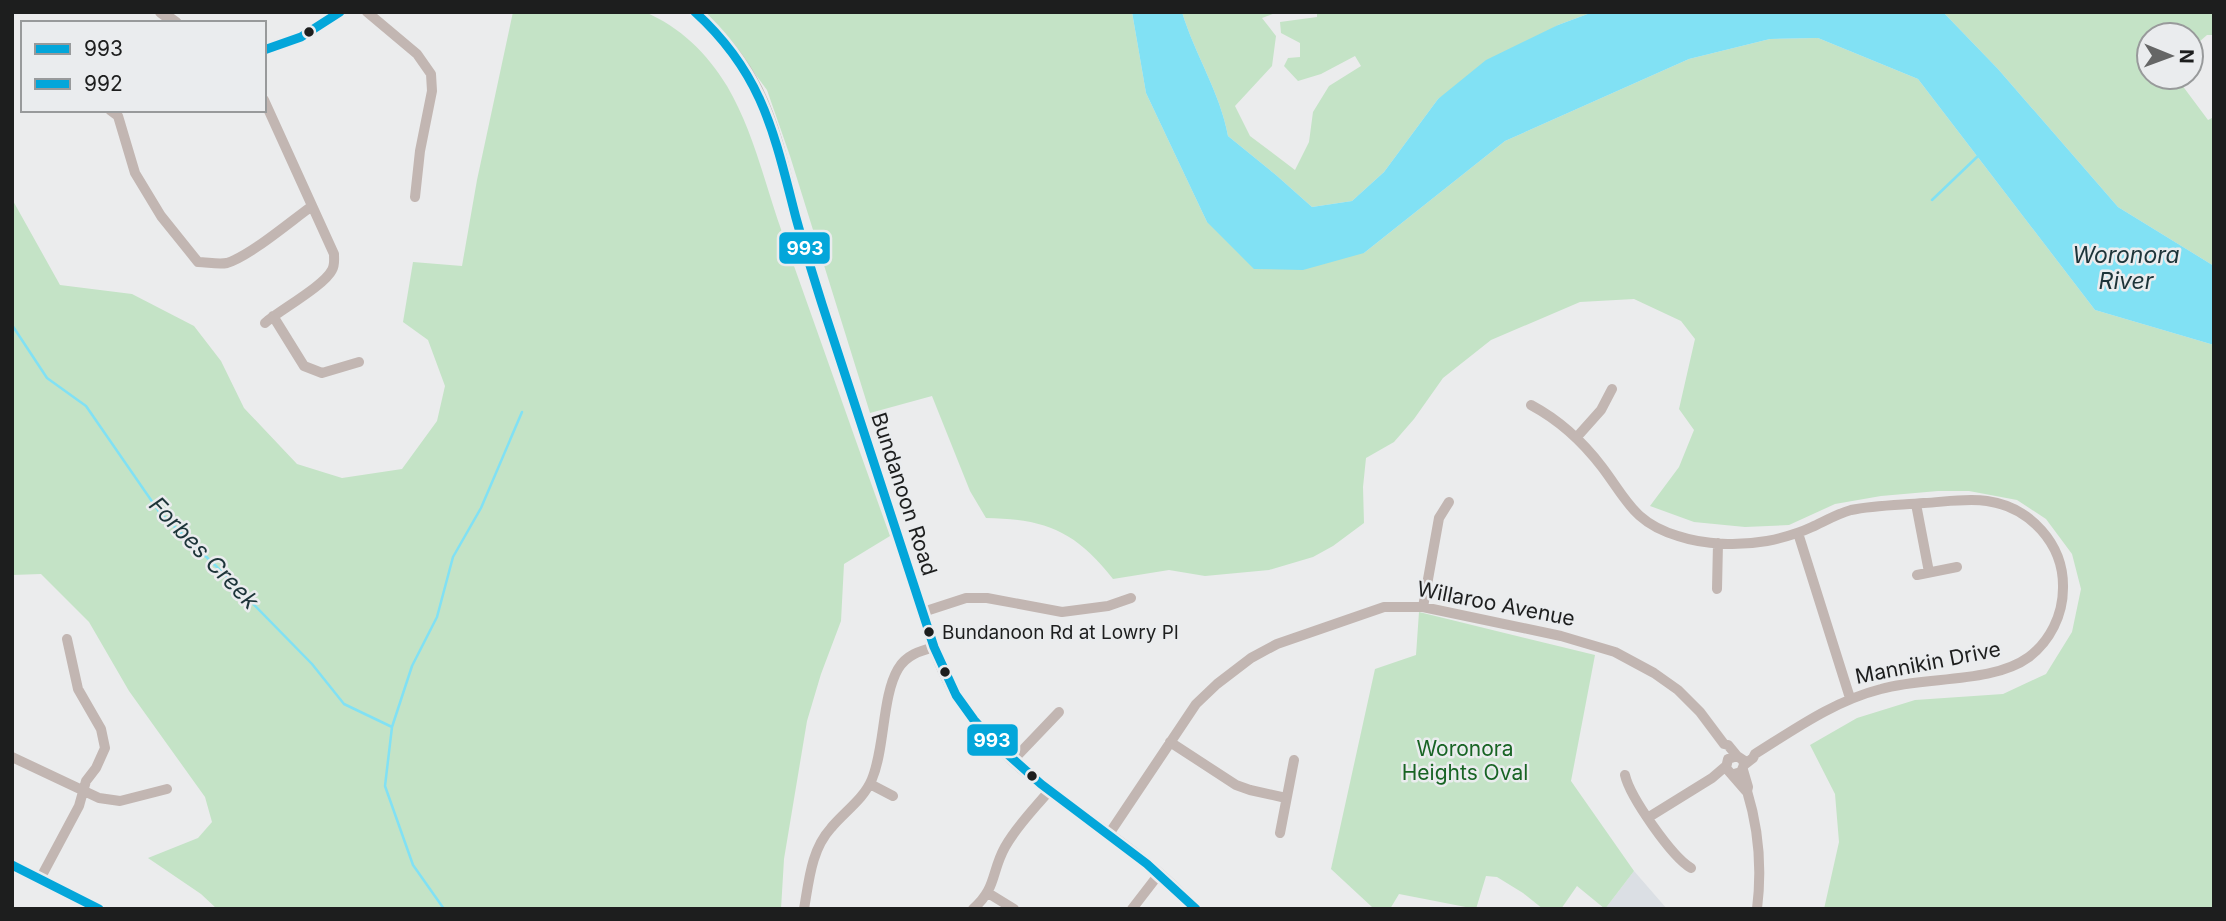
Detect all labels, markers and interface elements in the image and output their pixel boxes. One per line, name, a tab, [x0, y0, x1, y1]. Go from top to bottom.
legend	[21, 21, 266, 112]
north arrow	[2135, 21, 2205, 91]
unlabelled marker	[302, 25, 316, 39]
text: 993	[84, 36, 123, 61]
text: N	[2175, 49, 2198, 64]
text: 992	[84, 71, 123, 96]
line badge: 993	[778, 231, 831, 265]
text: 993	[787, 237, 823, 260]
water label: Woronora River	[2072, 241, 2180, 295]
street label: Bundanoon Road	[866, 409, 943, 578]
water label: Forbes Creek	[143, 491, 265, 615]
street label: Willaroo Avenue	[1415, 576, 1577, 631]
place label: Bundanoon Rd at Lowry Pl	[942, 621, 1178, 644]
marker: Bundanoon Rd at Lowry Pl	[922, 625, 936, 639]
street label: Mannikin Drive	[1853, 636, 2003, 689]
unlabelled marker	[938, 665, 952, 679]
line badge: 993	[966, 723, 1019, 757]
text: 993	[974, 729, 1010, 752]
park label: Woronora Heights Oval	[1402, 736, 1528, 785]
unlabelled marker	[1025, 769, 1039, 783]

